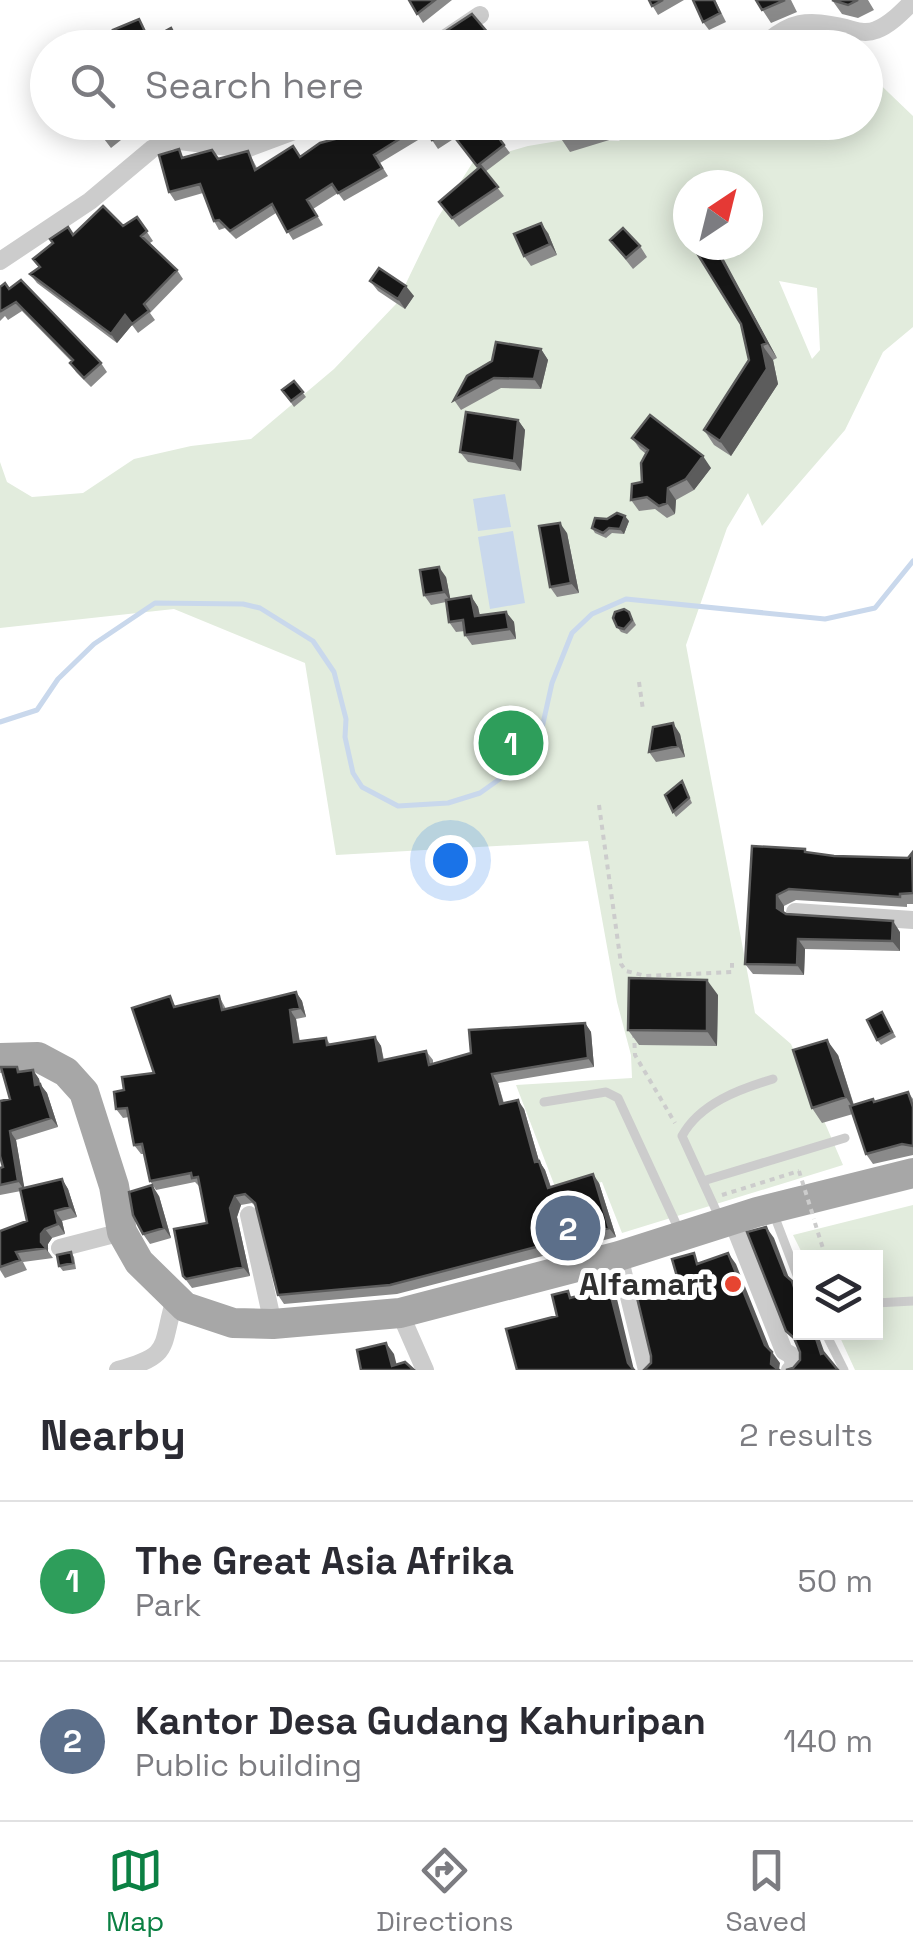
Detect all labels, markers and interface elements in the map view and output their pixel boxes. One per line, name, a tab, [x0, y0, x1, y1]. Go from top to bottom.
search box	[30, 30, 883, 140]
icon: search	[65, 58, 120, 113]
text: Search here	[145, 61, 364, 109]
north arrow	[673, 170, 763, 260]
pin: 1	[478, 706, 544, 780]
your location	[425, 835, 476, 886]
pin: 2	[536, 1190, 600, 1266]
map controls	[793, 1250, 883, 1340]
button: layers	[793, 1250, 883, 1340]
place label: Alfamart	[579, 1264, 713, 1304]
marker: Alfamart	[722, 1273, 744, 1295]
text: Nearby	[40, 1409, 186, 1462]
text: 2 results	[739, 1415, 873, 1455]
text: The Great Asia Afrika	[135, 1537, 514, 1585]
text: 1	[65, 1561, 80, 1601]
text: 50 m	[798, 1561, 873, 1601]
text: Park	[135, 1585, 202, 1625]
text: Kantor Desa Gudang Kahuripan	[135, 1697, 706, 1745]
text: 2	[63, 1721, 82, 1761]
text: 140 m	[783, 1721, 873, 1761]
text: Public building	[135, 1745, 362, 1785]
tab: Map	[106, 1843, 164, 1939]
tab: Directions	[376, 1843, 513, 1939]
tab: Saved	[725, 1843, 807, 1939]

